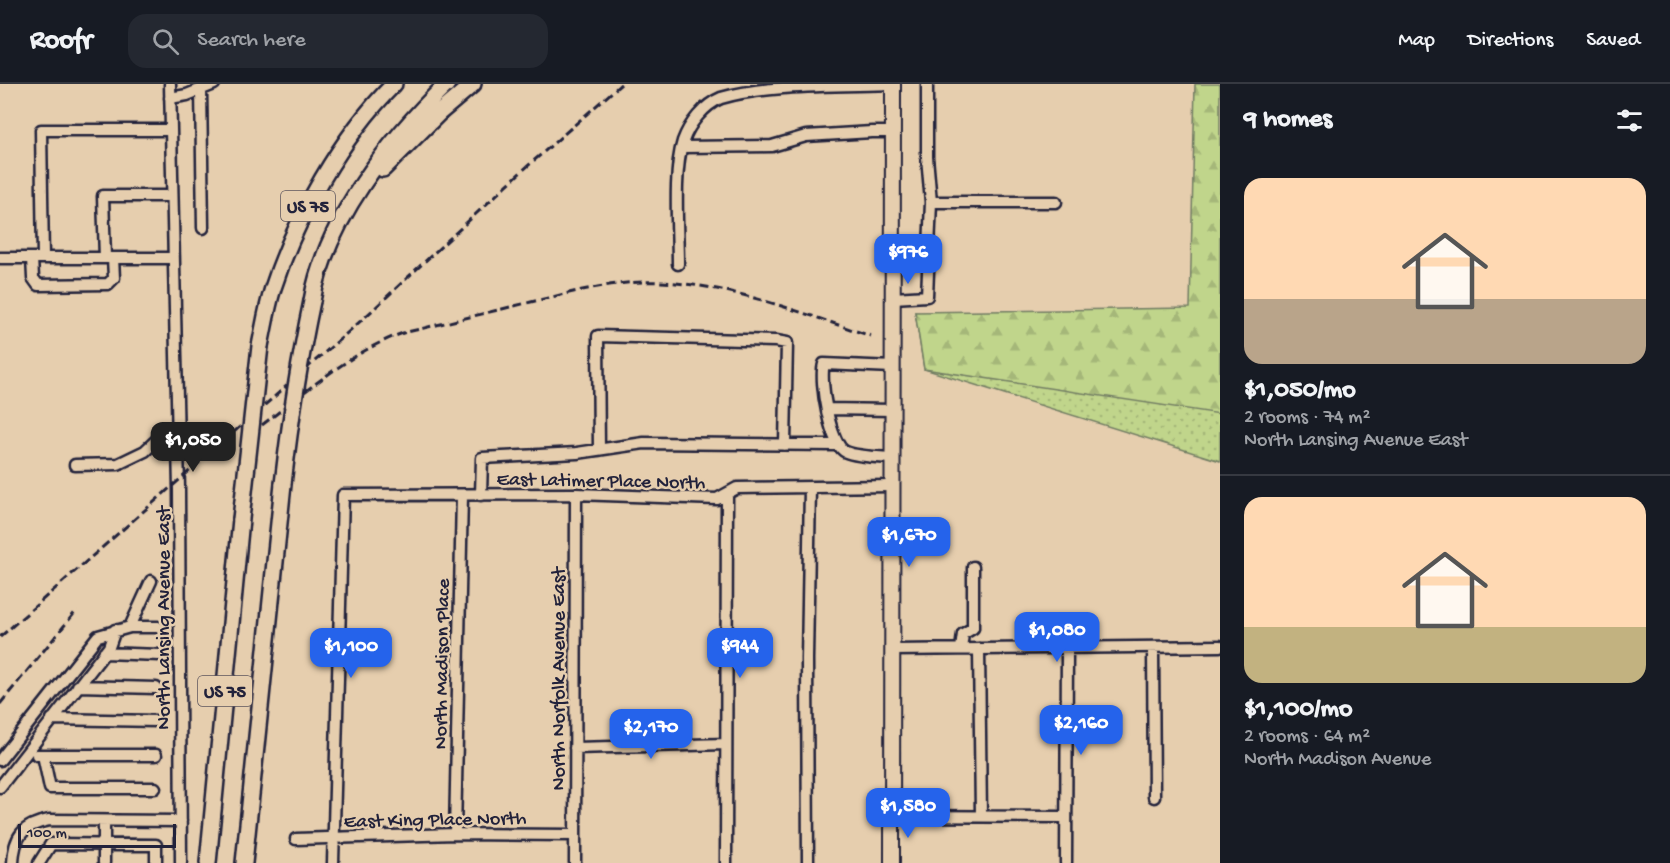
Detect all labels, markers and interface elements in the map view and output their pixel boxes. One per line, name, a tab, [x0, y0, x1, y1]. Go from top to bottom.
search box	[128, 14, 548, 68]
text: Roofr	[30, 25, 92, 58]
icon: search	[149, 25, 182, 58]
text: Search here	[197, 28, 306, 54]
text: Map	[1398, 29, 1435, 54]
text: Directions	[1468, 29, 1553, 54]
text: Saved	[1586, 29, 1640, 54]
icon: filters	[1613, 104, 1646, 137]
text: 9 homes	[1244, 105, 1332, 136]
road number: US 75	[281, 191, 335, 221]
icon: home	[1391, 217, 1499, 325]
pin: $976	[872, 234, 944, 285]
text: $976	[888, 242, 928, 265]
text: $1,050/mo	[1244, 376, 1356, 407]
text: 2 rooms · 74 m²	[1244, 407, 1370, 430]
pin: $1,050	[144, 422, 242, 473]
text: $1,050	[165, 430, 221, 453]
text: North Lansing Avenue East	[1244, 430, 1467, 453]
street label: East Latimer Place North	[496, 469, 706, 496]
street label: North Lansing Avenue East	[154, 504, 177, 730]
pin: $1,670	[860, 517, 958, 568]
text: $1,670	[881, 525, 937, 548]
icon: home	[1391, 536, 1499, 644]
street label: North Norfolk Avenue East	[549, 566, 572, 791]
street label: North Madison Place	[431, 578, 457, 750]
pin: $1,080	[1008, 612, 1106, 663]
text: $1,080	[1028, 620, 1086, 643]
pin: $1,100	[302, 628, 400, 679]
pin: $944	[704, 628, 776, 679]
text: $1,100	[324, 636, 378, 659]
text: $944	[721, 636, 759, 659]
road number: US 75	[198, 676, 252, 706]
text: $1,100/mo	[1244, 695, 1353, 726]
pin: $2,160	[1032, 705, 1130, 756]
pin: $2,170	[602, 709, 700, 760]
text: $2,160	[1054, 713, 1108, 736]
text: $2,170	[624, 717, 678, 740]
text: 2 rooms · 64 m²	[1244, 726, 1370, 749]
text: North Madison Avenue	[1244, 749, 1431, 772]
pin: $1,580	[859, 788, 957, 839]
text: $1,580	[880, 796, 936, 819]
street label: East King Place North	[344, 808, 527, 835]
scale bar	[18, 821, 176, 848]
text: 100 m	[27, 825, 67, 844]

